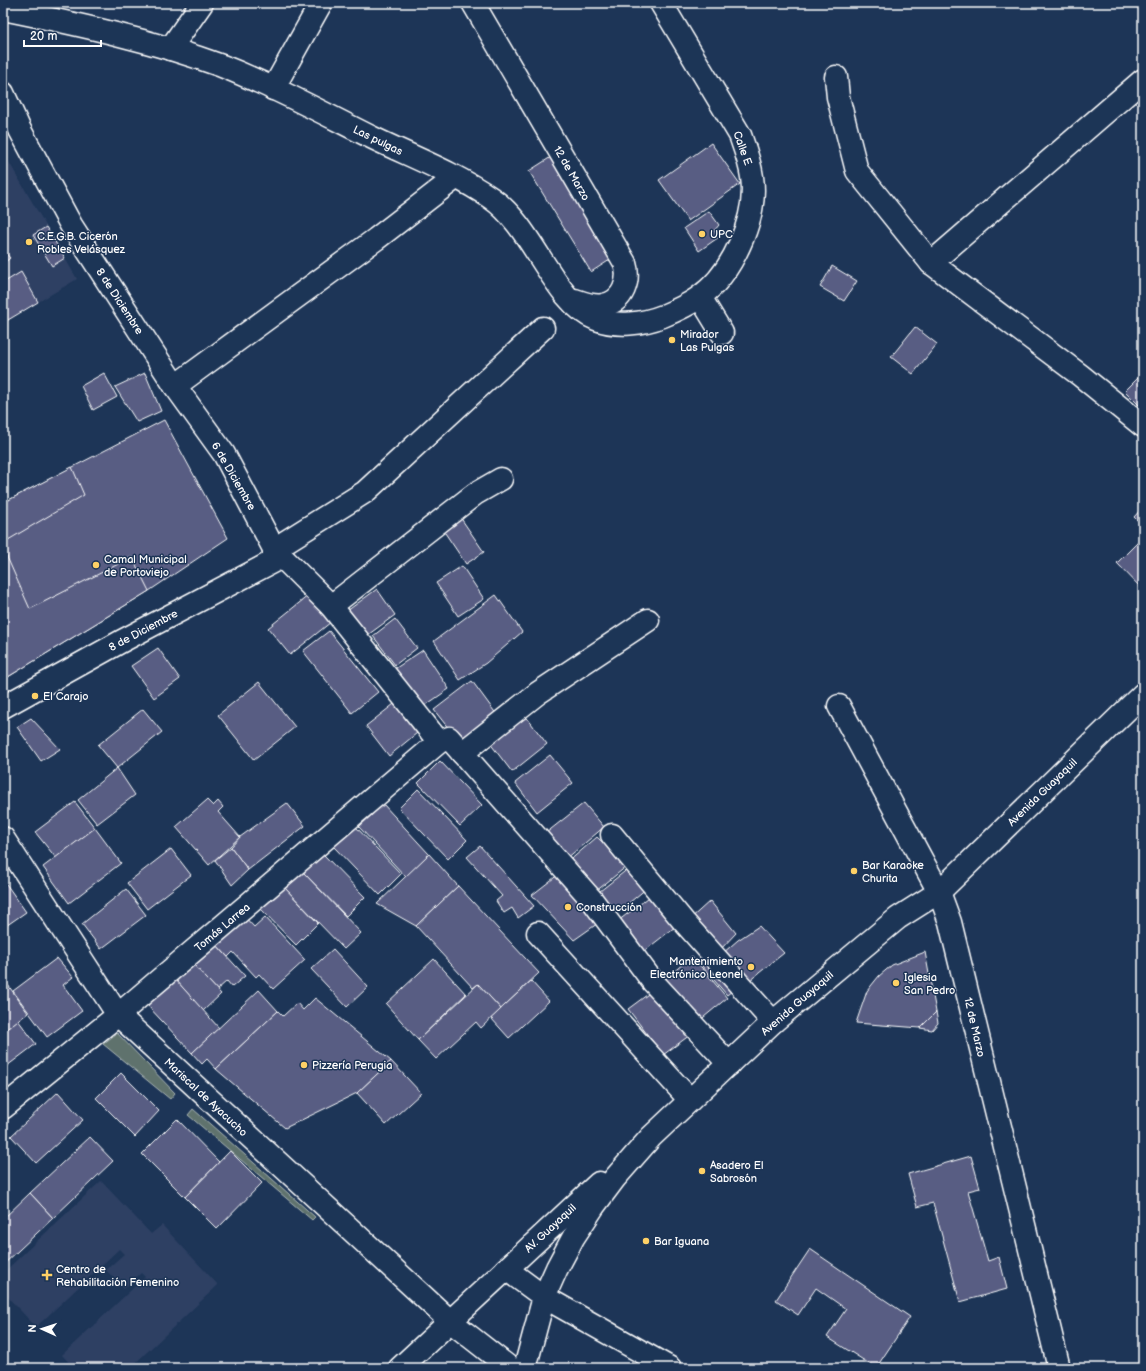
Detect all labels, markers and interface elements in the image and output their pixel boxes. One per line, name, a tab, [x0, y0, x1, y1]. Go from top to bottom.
scale bar	[24, 22, 101, 48]
text: 20 m	[30, 29, 57, 44]
street label: Las pulgas	[351, 123, 405, 158]
street label: Calle E	[730, 129, 755, 167]
street label: 12 de Marzo	[551, 144, 592, 203]
place label: UPC	[710, 228, 733, 241]
marker: UPC	[697, 229, 707, 239]
place label: C.E.G.B. Cicerón Robles Velásquez	[37, 230, 126, 256]
marker: C.E.G.B. Cicerón Robles Velásquez	[24, 237, 34, 247]
street label: 8 de Diciembre	[93, 266, 146, 337]
place label: Mirador Las Pulgas	[680, 328, 735, 354]
marker: Mirador Las Pulgas	[667, 335, 677, 345]
street label: 6 de Diciembre	[209, 440, 259, 513]
place label: Camal Municipal de Portoviejo	[104, 553, 187, 579]
marker: Camal Municipal de Portoviejo	[91, 560, 101, 570]
street label: 8 de Diciembre	[106, 607, 180, 654]
place label: El Carajo	[43, 690, 89, 703]
marker: El Carajo	[30, 691, 40, 701]
street label: Avenida Guayaquil	[1005, 756, 1080, 829]
place label: Bar Karaoke Churita	[862, 859, 924, 885]
marker: Bar Karaoke Churita	[849, 866, 859, 876]
street label: Tomás Larrea	[192, 901, 253, 954]
place label: Construcción	[576, 901, 642, 914]
marker: Construcción	[563, 902, 573, 912]
place label: Mantenimiento Electrónico Leonel	[650, 955, 743, 981]
marker: Mantenimiento Electrónico Leonel	[746, 962, 756, 972]
street label: Avenida Guayaquil	[759, 968, 836, 1038]
place label: Iglesia San Pedro	[904, 971, 955, 997]
marker: Iglesia San Pedro	[891, 978, 901, 988]
street label: 12 de Marzo	[961, 996, 988, 1058]
street label: Mariscal de Ayacucho	[162, 1056, 250, 1139]
place label: Pizzería Perugia	[312, 1059, 392, 1072]
marker: Pizzería Perugia	[299, 1060, 309, 1070]
place label: Asadero El Sabrosón	[710, 1159, 763, 1185]
marker: Asadero El Sabrosón	[697, 1166, 707, 1176]
street label: AV. Guayaquil	[522, 1201, 579, 1255]
place label: Bar Iguana	[654, 1235, 709, 1248]
marker: Bar Iguana	[641, 1236, 651, 1246]
place label: Centro de Rehabilitación Femenino	[56, 1263, 179, 1289]
marker: Centro de Rehabilitación Femenino	[41, 1269, 53, 1281]
north arrow	[22, 1309, 62, 1349]
text: N	[26, 1324, 39, 1333]

